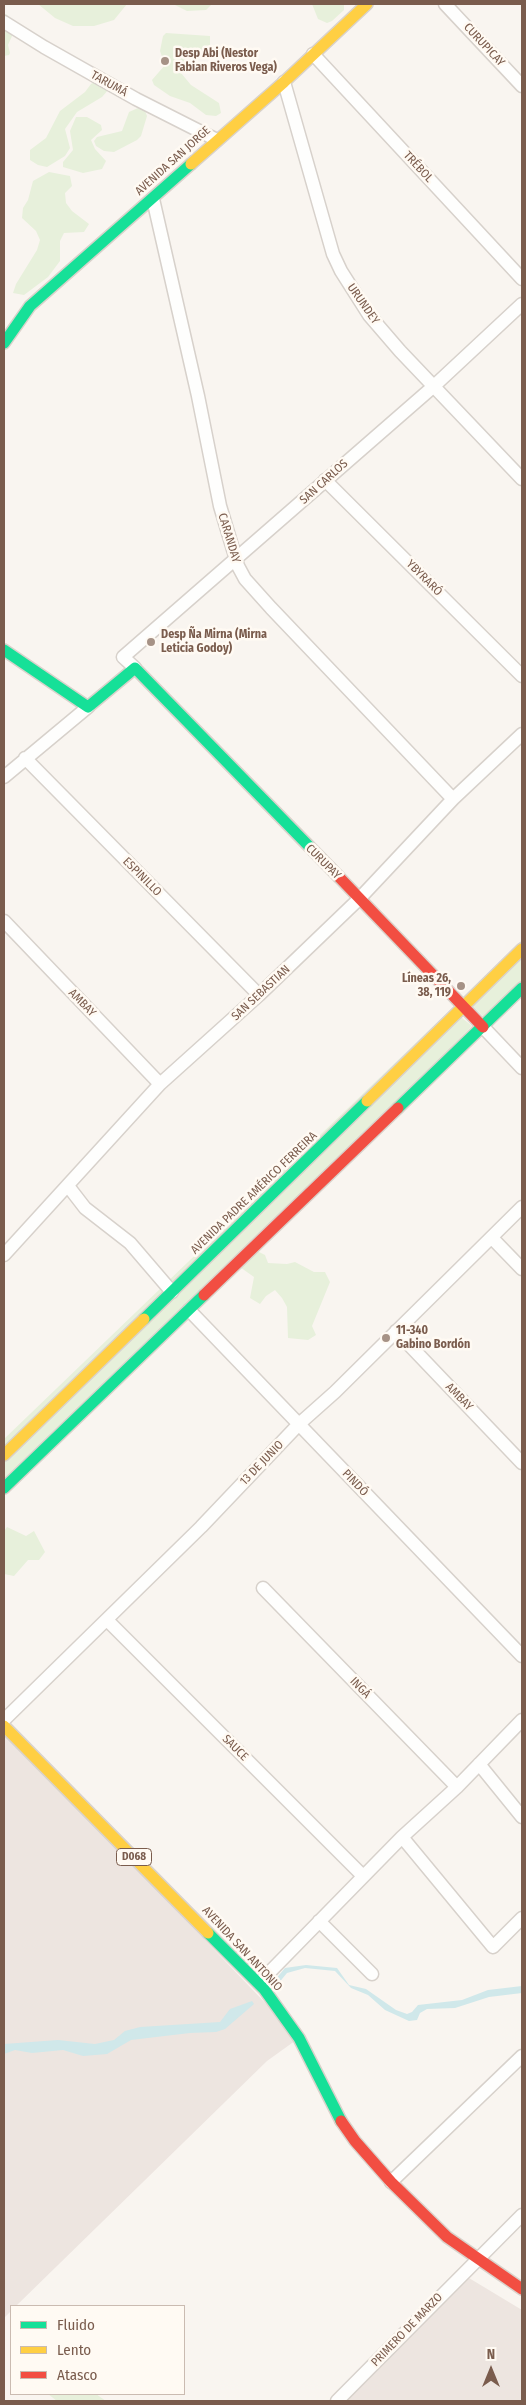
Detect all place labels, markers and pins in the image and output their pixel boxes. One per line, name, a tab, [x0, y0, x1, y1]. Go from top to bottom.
place label: Desp Abi (Nestor Fabian Riveros Vega)	[175, 47, 277, 75]
marker: Desp Abi (Nestor Fabian Riveros Vega)	[159, 55, 171, 67]
place label: Desp Ña Mirna (Mirna Leticia Godoy)	[161, 628, 267, 656]
marker: Desp Ña Mirna (Mirna Leticia Godoy)	[145, 636, 157, 648]
place label: Líneas 26, 38, 119	[402, 972, 451, 1000]
marker: Líneas 26, 38, 119	[455, 980, 467, 992]
place label: 11-340 Gabino Bordón	[396, 1324, 470, 1352]
marker: 11-340 Gabino Bordón	[380, 1332, 392, 1344]

